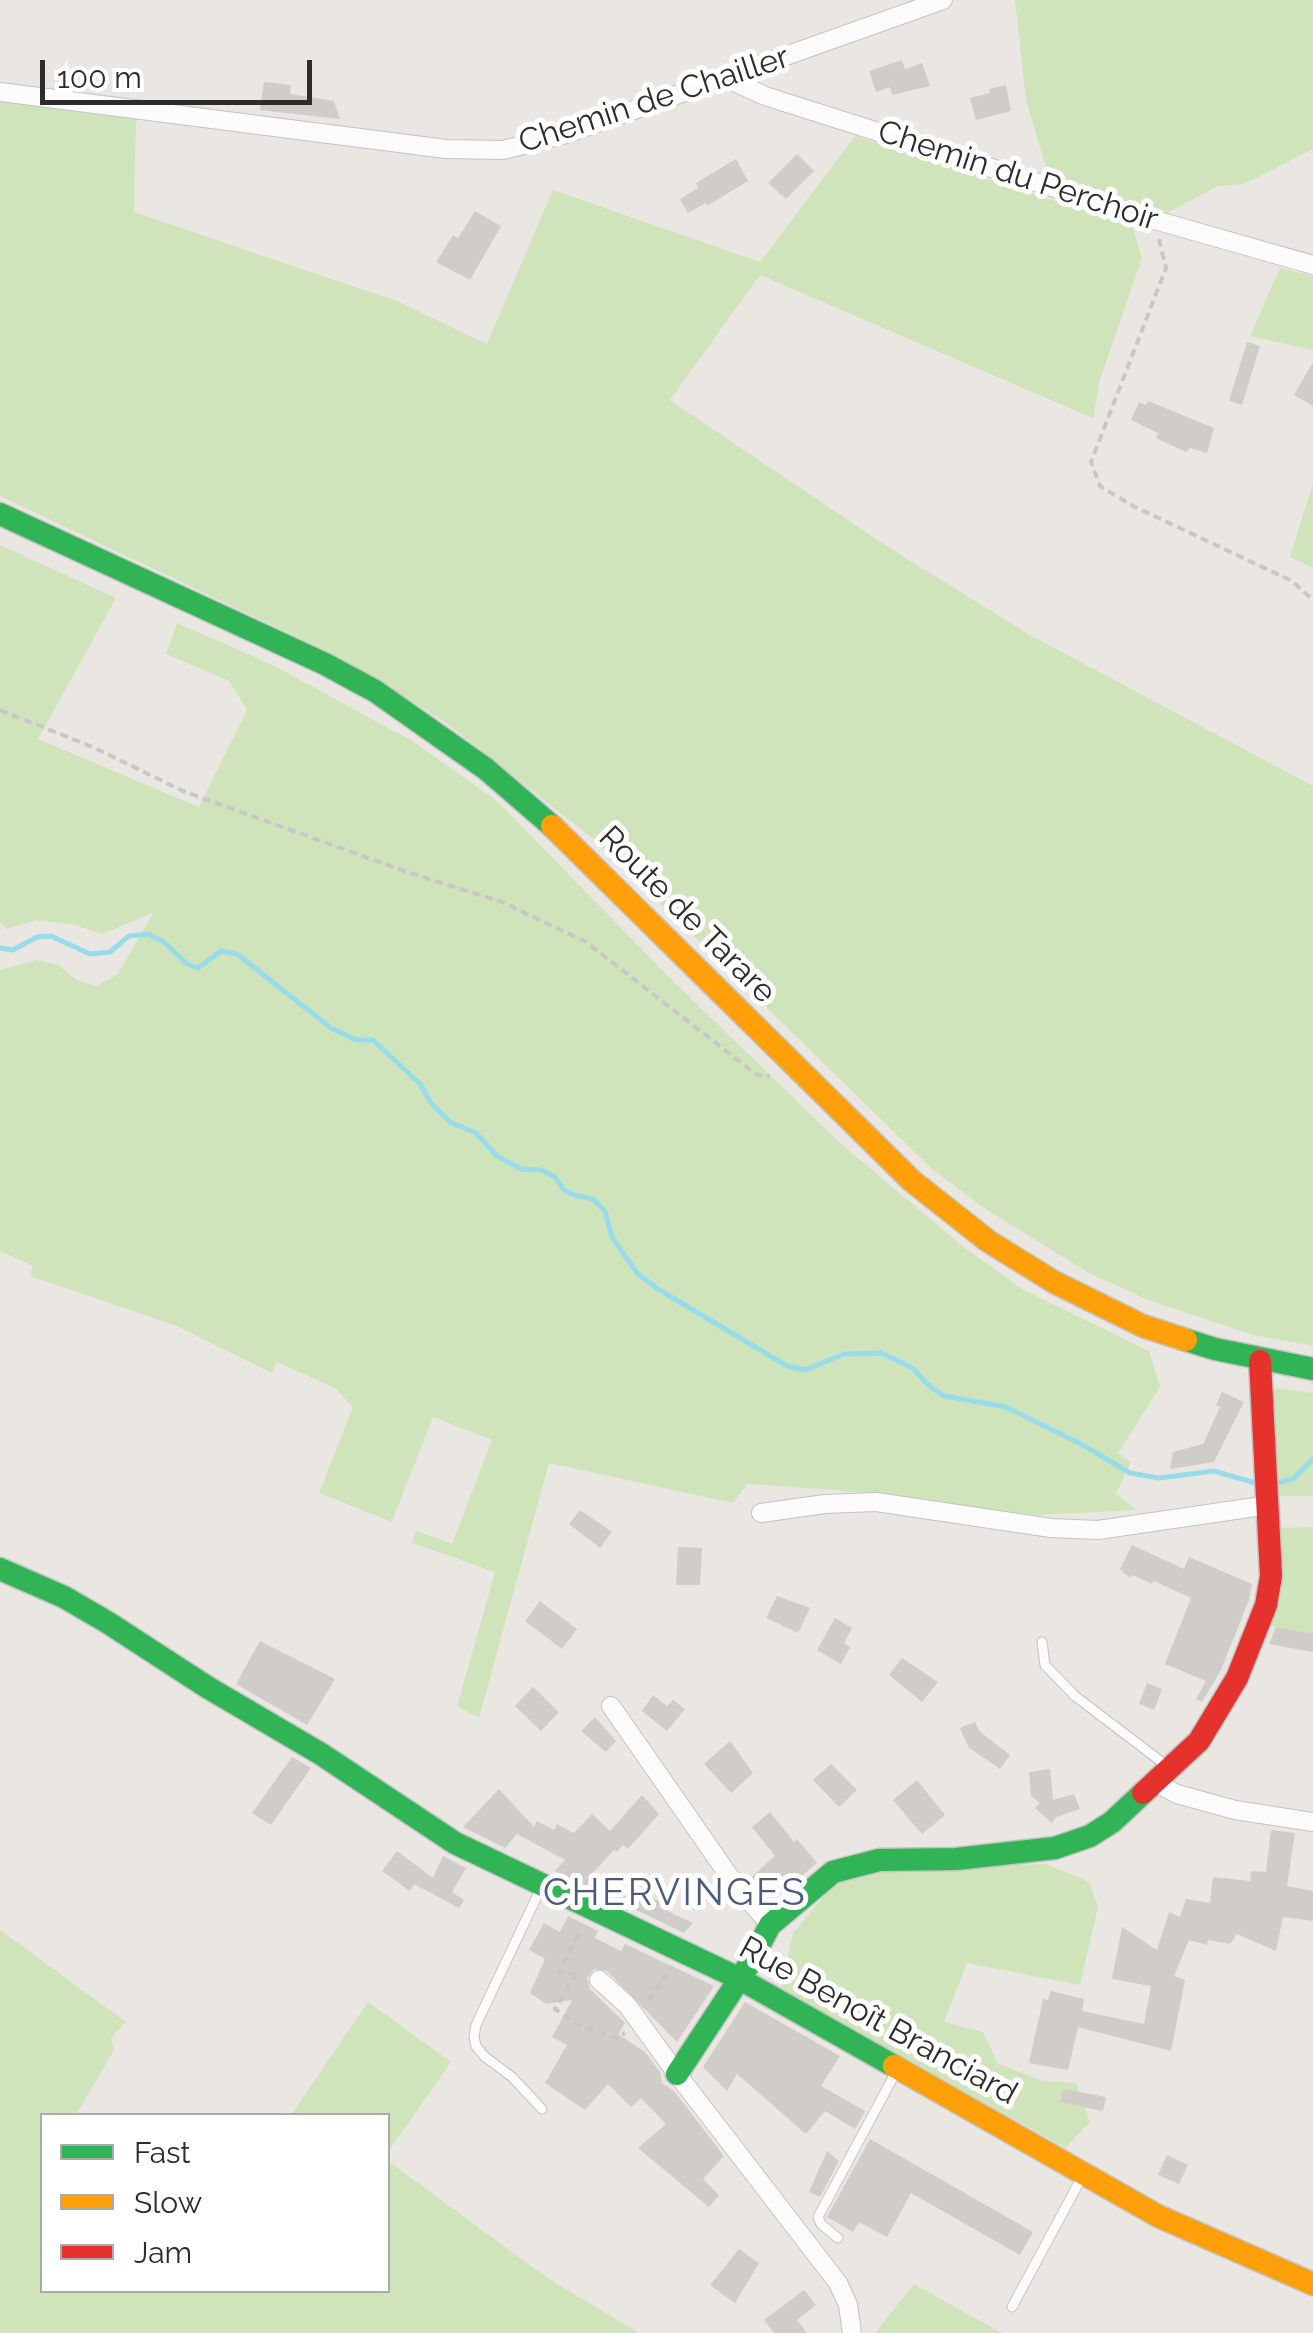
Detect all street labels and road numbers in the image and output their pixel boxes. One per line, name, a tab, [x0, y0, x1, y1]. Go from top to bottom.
street label: Chemin de Chailler	[514, 38, 794, 162]
street label: Chemin du Perchoir	[873, 113, 1163, 239]
street label: Route de Tarare	[591, 819, 783, 1011]
street label: Rue Benoît Branciard	[732, 1929, 1024, 2113]

